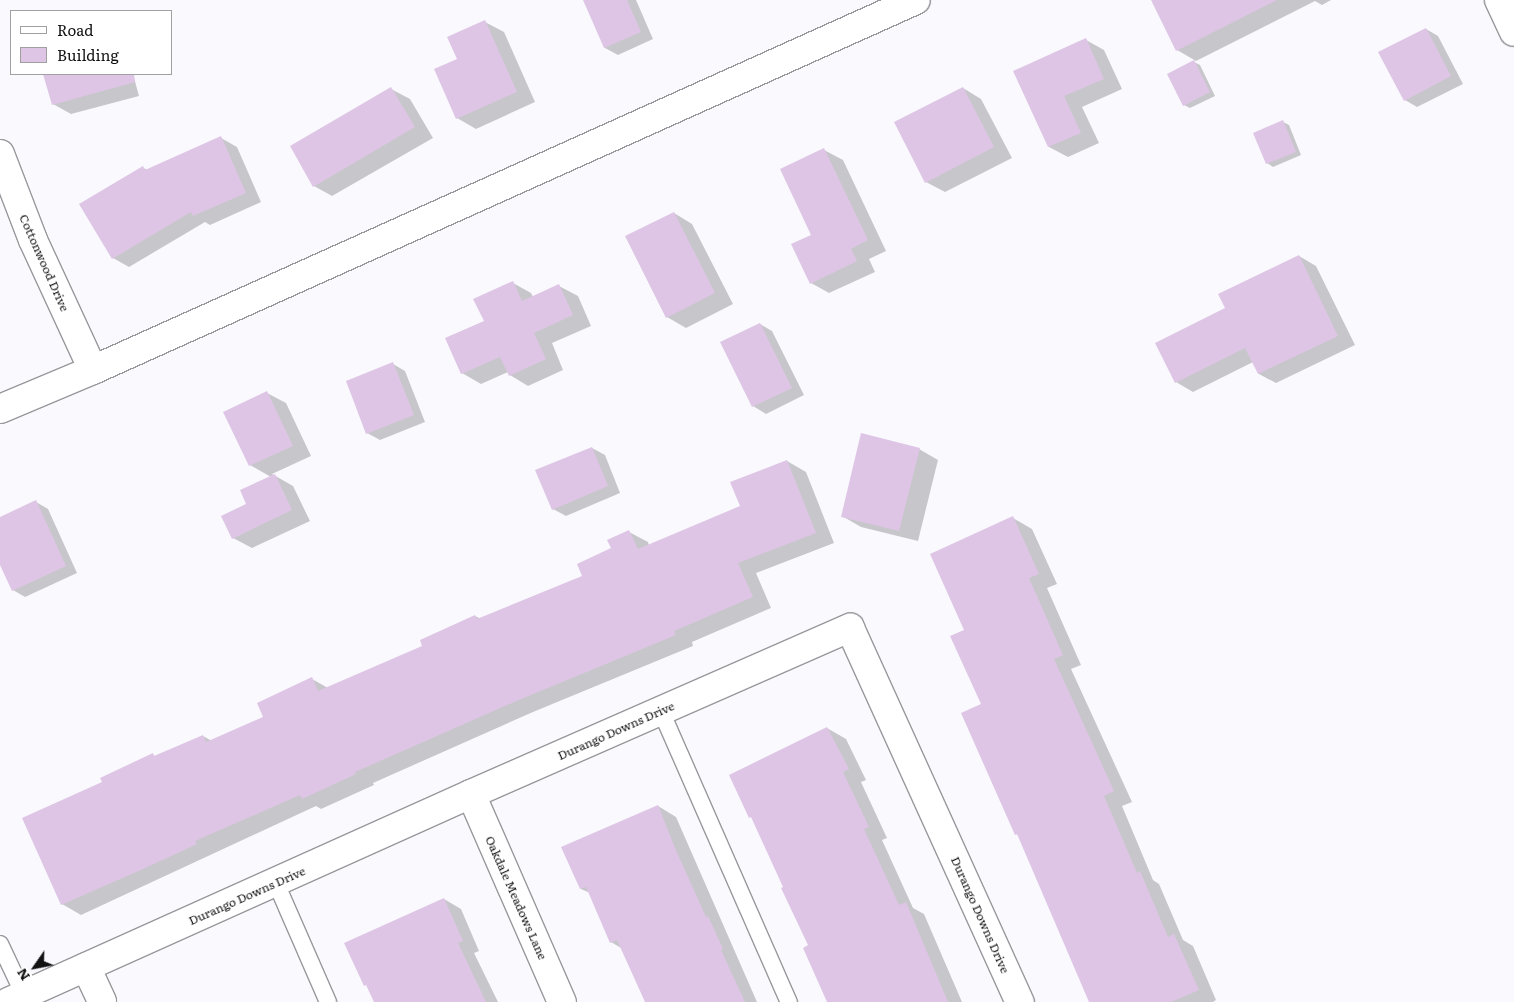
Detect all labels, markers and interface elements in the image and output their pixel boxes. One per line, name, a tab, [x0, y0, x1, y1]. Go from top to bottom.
legend	[10, 10, 172, 75]
text: Road	[57, 18, 93, 41]
text: Building	[57, 43, 119, 66]
street label: Cottonwood Drive	[16, 212, 72, 314]
street label: Durango Downs Drive	[555, 699, 677, 763]
street label: Oakdale Meadows Lane	[482, 834, 550, 962]
street label: Durango Downs Drive	[948, 854, 1012, 976]
street label: Durango Downs Drive	[186, 864, 308, 928]
north arrow	[10, 942, 60, 992]
text: N	[11, 965, 34, 986]

